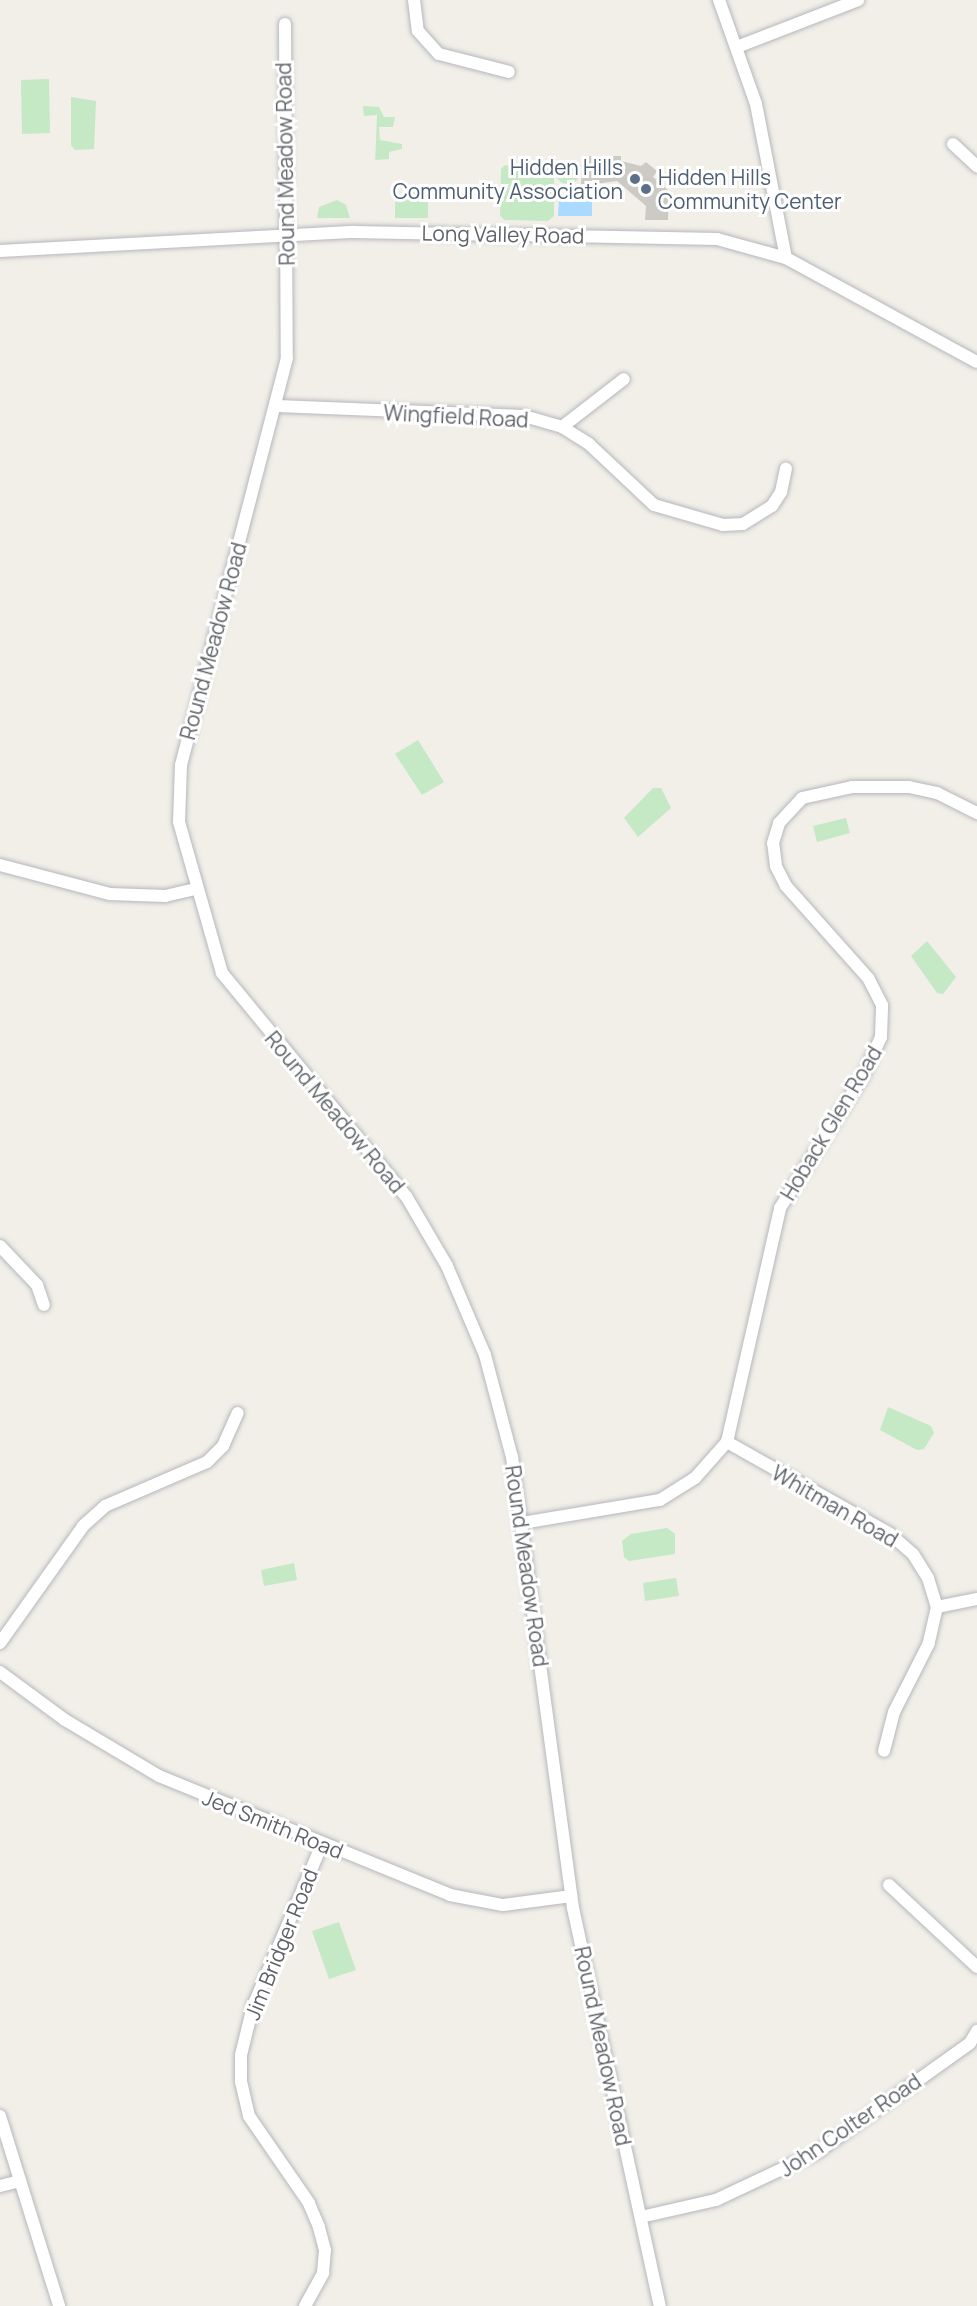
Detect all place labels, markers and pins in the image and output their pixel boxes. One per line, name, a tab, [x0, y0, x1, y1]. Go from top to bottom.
place label: Hidden Hills Community Association	[393, 154, 623, 204]
place label: Hidden Hills Community Center	[658, 164, 842, 214]
marker: Hidden Hills Community Association	[628, 172, 642, 186]
marker: Hidden Hills Community Center	[639, 182, 653, 196]

